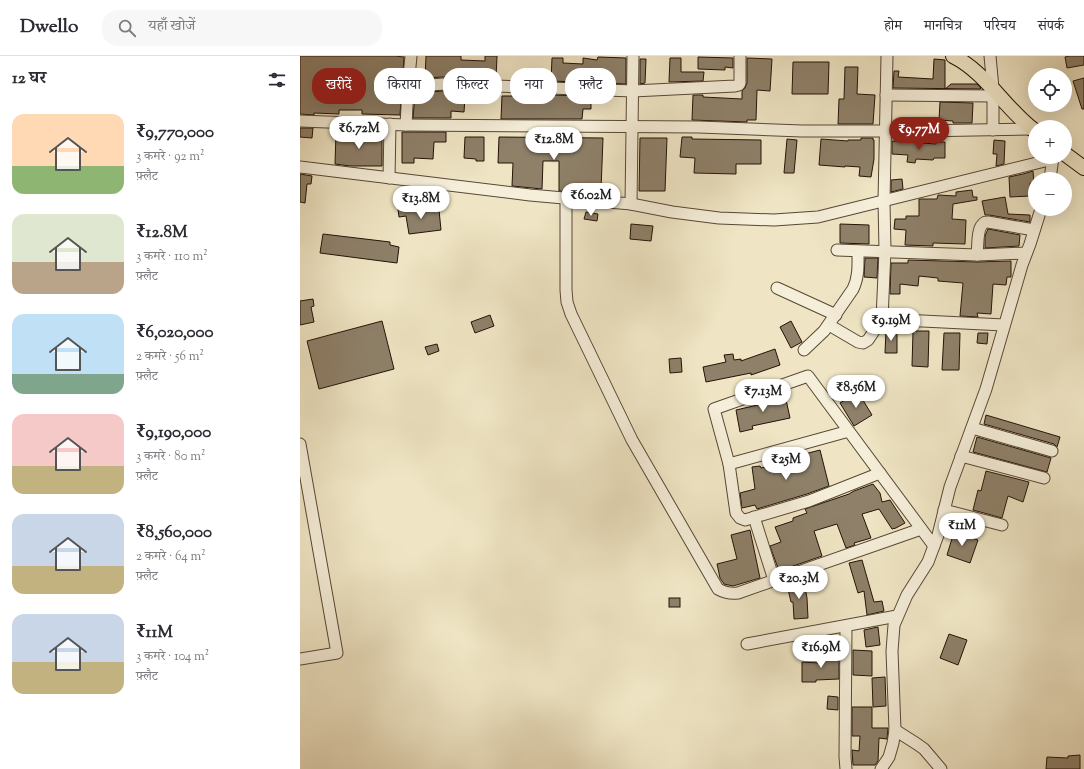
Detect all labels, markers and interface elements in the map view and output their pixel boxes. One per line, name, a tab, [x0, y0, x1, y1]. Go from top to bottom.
search box	[102, 10, 382, 46]
text: Dwello	[20, 14, 78, 41]
text: यहाँ खोजें	[148, 16, 195, 37]
icon: search	[116, 17, 138, 39]
text: होम	[884, 17, 902, 37]
text: मानचित्र	[924, 17, 962, 37]
text: परिचय	[984, 17, 1016, 37]
text: संपर्क	[1038, 17, 1064, 37]
text: 12 घर	[12, 67, 46, 91]
chip: खरीदें	[312, 68, 366, 104]
chip: किराया	[374, 68, 435, 104]
chip: फ़िल्टर	[443, 68, 502, 104]
chip: नया	[510, 68, 557, 104]
chip: फ़्लैट	[565, 68, 616, 104]
map controls	[1028, 68, 1072, 216]
button: locate	[1028, 68, 1072, 112]
icon: filters	[266, 69, 288, 91]
pin: ₹6.72M	[326, 116, 392, 150]
pin: ₹9.77M	[886, 117, 952, 151]
text: ₹6.72M	[338, 120, 380, 138]
button: +	[1028, 120, 1072, 164]
text: ₹9,770,000	[136, 121, 214, 145]
text: ₹9.77M	[898, 121, 940, 139]
pin: ₹12.8M	[521, 127, 587, 161]
icon: home	[44, 130, 92, 178]
text: ₹12.8M	[534, 131, 574, 149]
text: 3 कमरे · 92 m²	[136, 148, 204, 166]
text: फ़्लैट	[136, 168, 158, 186]
button: −	[1028, 172, 1072, 216]
pin: ₹6.02M	[558, 183, 624, 217]
pin: ₹13.8M	[388, 186, 454, 220]
text: ₹6.02M	[570, 187, 612, 205]
text: ₹13.8M	[402, 190, 440, 208]
text: ₹12.8M	[136, 221, 188, 245]
icon: home	[44, 230, 92, 278]
text: 3 कमरे · 110 m²	[136, 248, 208, 266]
text: फ़्लैट	[136, 268, 158, 286]
pin: ₹9.19M	[858, 308, 924, 342]
text: ₹9.19M	[871, 312, 911, 330]
text: ₹6,020,000	[136, 321, 214, 345]
icon: home	[44, 330, 92, 378]
text: 2 कमरे · 56 m²	[136, 348, 204, 366]
text: फ़्लैट	[136, 368, 158, 386]
pin: ₹8.56M	[823, 375, 889, 409]
pin: ₹7.13M	[730, 379, 796, 413]
text: ₹8.56M	[836, 379, 876, 397]
text: ₹7.13M	[744, 383, 782, 401]
text: ₹9,190,000	[136, 421, 211, 445]
icon: home	[44, 430, 92, 478]
pin: ₹25M	[762, 447, 810, 481]
text: 3 कमरे · 80 m²	[136, 448, 205, 466]
text: ₹25M	[771, 451, 801, 469]
text: फ़्लैट	[136, 468, 158, 486]
pin: ₹11M	[938, 513, 986, 547]
text: ₹11M	[948, 517, 976, 535]
text: ₹8,560,000	[136, 521, 212, 545]
icon: home	[44, 530, 92, 578]
text: 2 कमरे · 64 m²	[136, 548, 206, 566]
pin: ₹20.3M	[766, 566, 832, 600]
text: फ़्लैट	[136, 568, 158, 586]
text: ₹20.3M	[779, 570, 819, 588]
text: ₹11M	[136, 621, 173, 645]
icon: home	[44, 630, 92, 678]
pin: ₹16.9M	[788, 635, 854, 669]
text: ₹16.9M	[801, 639, 841, 657]
text: 3 कमरे · 104 m²	[136, 648, 209, 666]
text: फ़्लैट	[136, 668, 158, 686]

